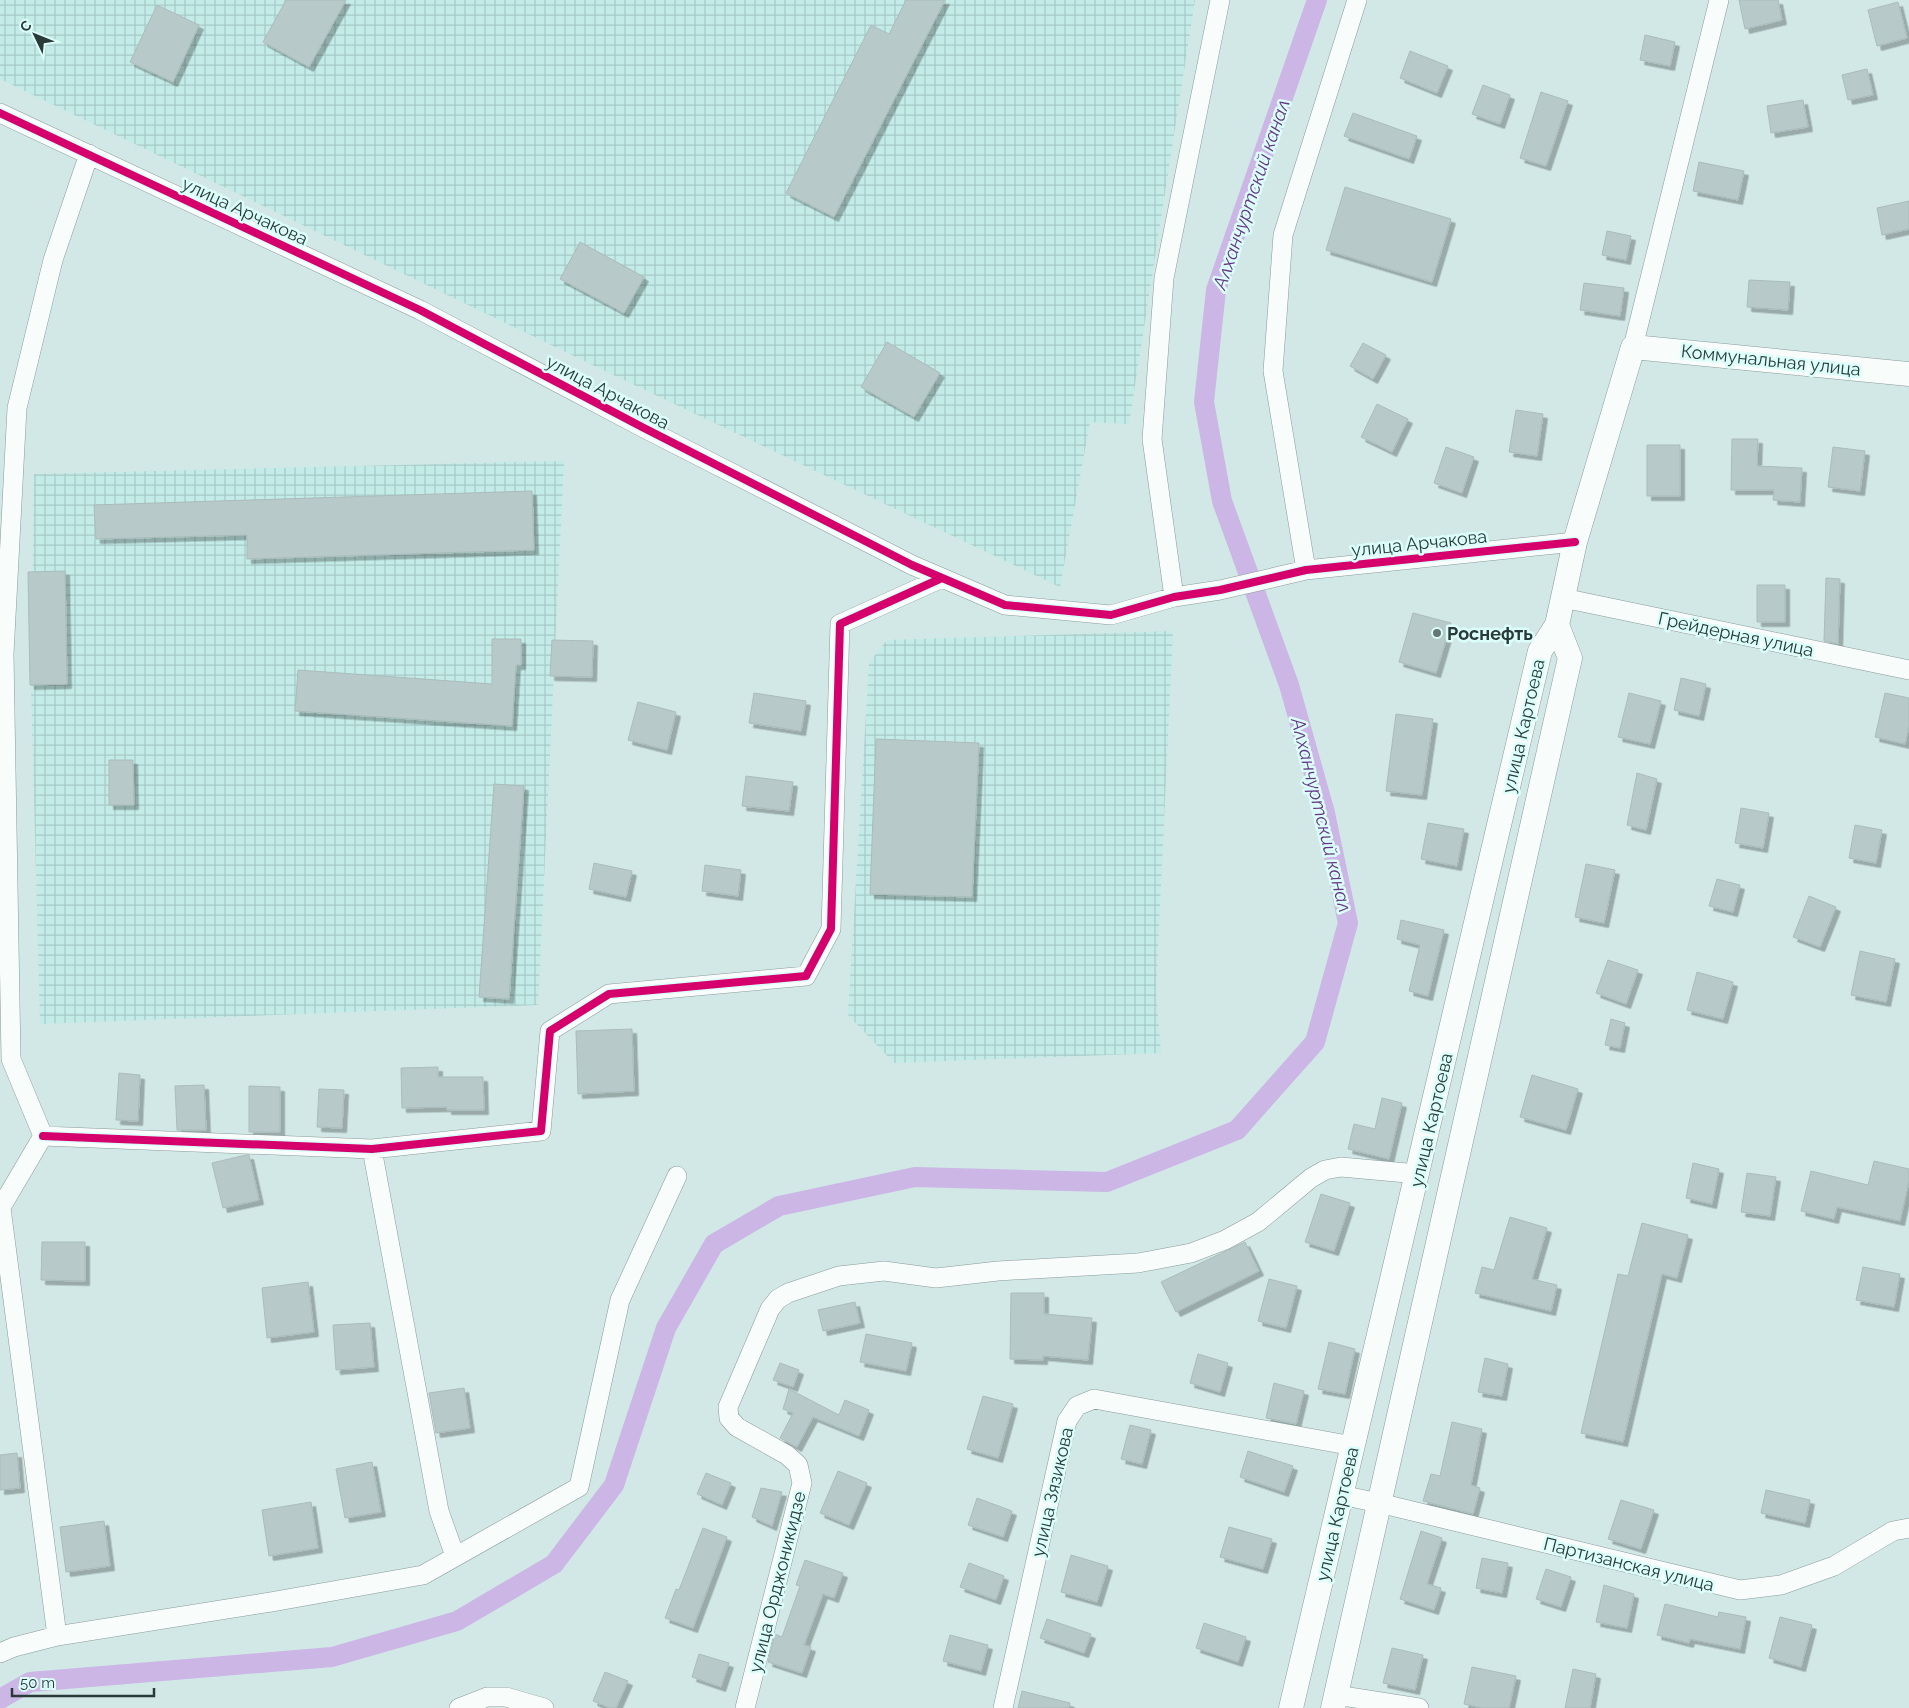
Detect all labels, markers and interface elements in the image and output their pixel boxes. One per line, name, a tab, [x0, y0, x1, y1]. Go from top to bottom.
north arrow	[10, 10, 60, 60]
text: С	[16, 17, 35, 35]
water label: Алханчуртский канал	[1208, 96, 1294, 293]
street label: улица Арчакова	[179, 173, 311, 249]
street label: Коммунальная улица	[1680, 340, 1862, 380]
street label: улица Арчакова	[543, 351, 673, 433]
street label: улица Арчакова	[1350, 525, 1488, 561]
street label: Грейдерная улица	[1656, 607, 1816, 661]
place label: Роснефть	[1447, 623, 1533, 644]
marker: Роснефть	[1431, 627, 1443, 639]
street label: улица Картоева	[1497, 657, 1549, 795]
water label: Алханчуртский канал	[1287, 714, 1357, 915]
street label: улица Картоева	[1405, 1051, 1457, 1189]
street label: улица Зязикова	[1027, 1425, 1077, 1559]
street label: улица Картоева	[1311, 1445, 1363, 1583]
street label: улица Орджоникидзе	[744, 1489, 810, 1675]
street label: Партизанская улица	[1542, 1533, 1716, 1595]
scale bar	[12, 1666, 155, 1698]
text: 50 m	[20, 1674, 55, 1692]

